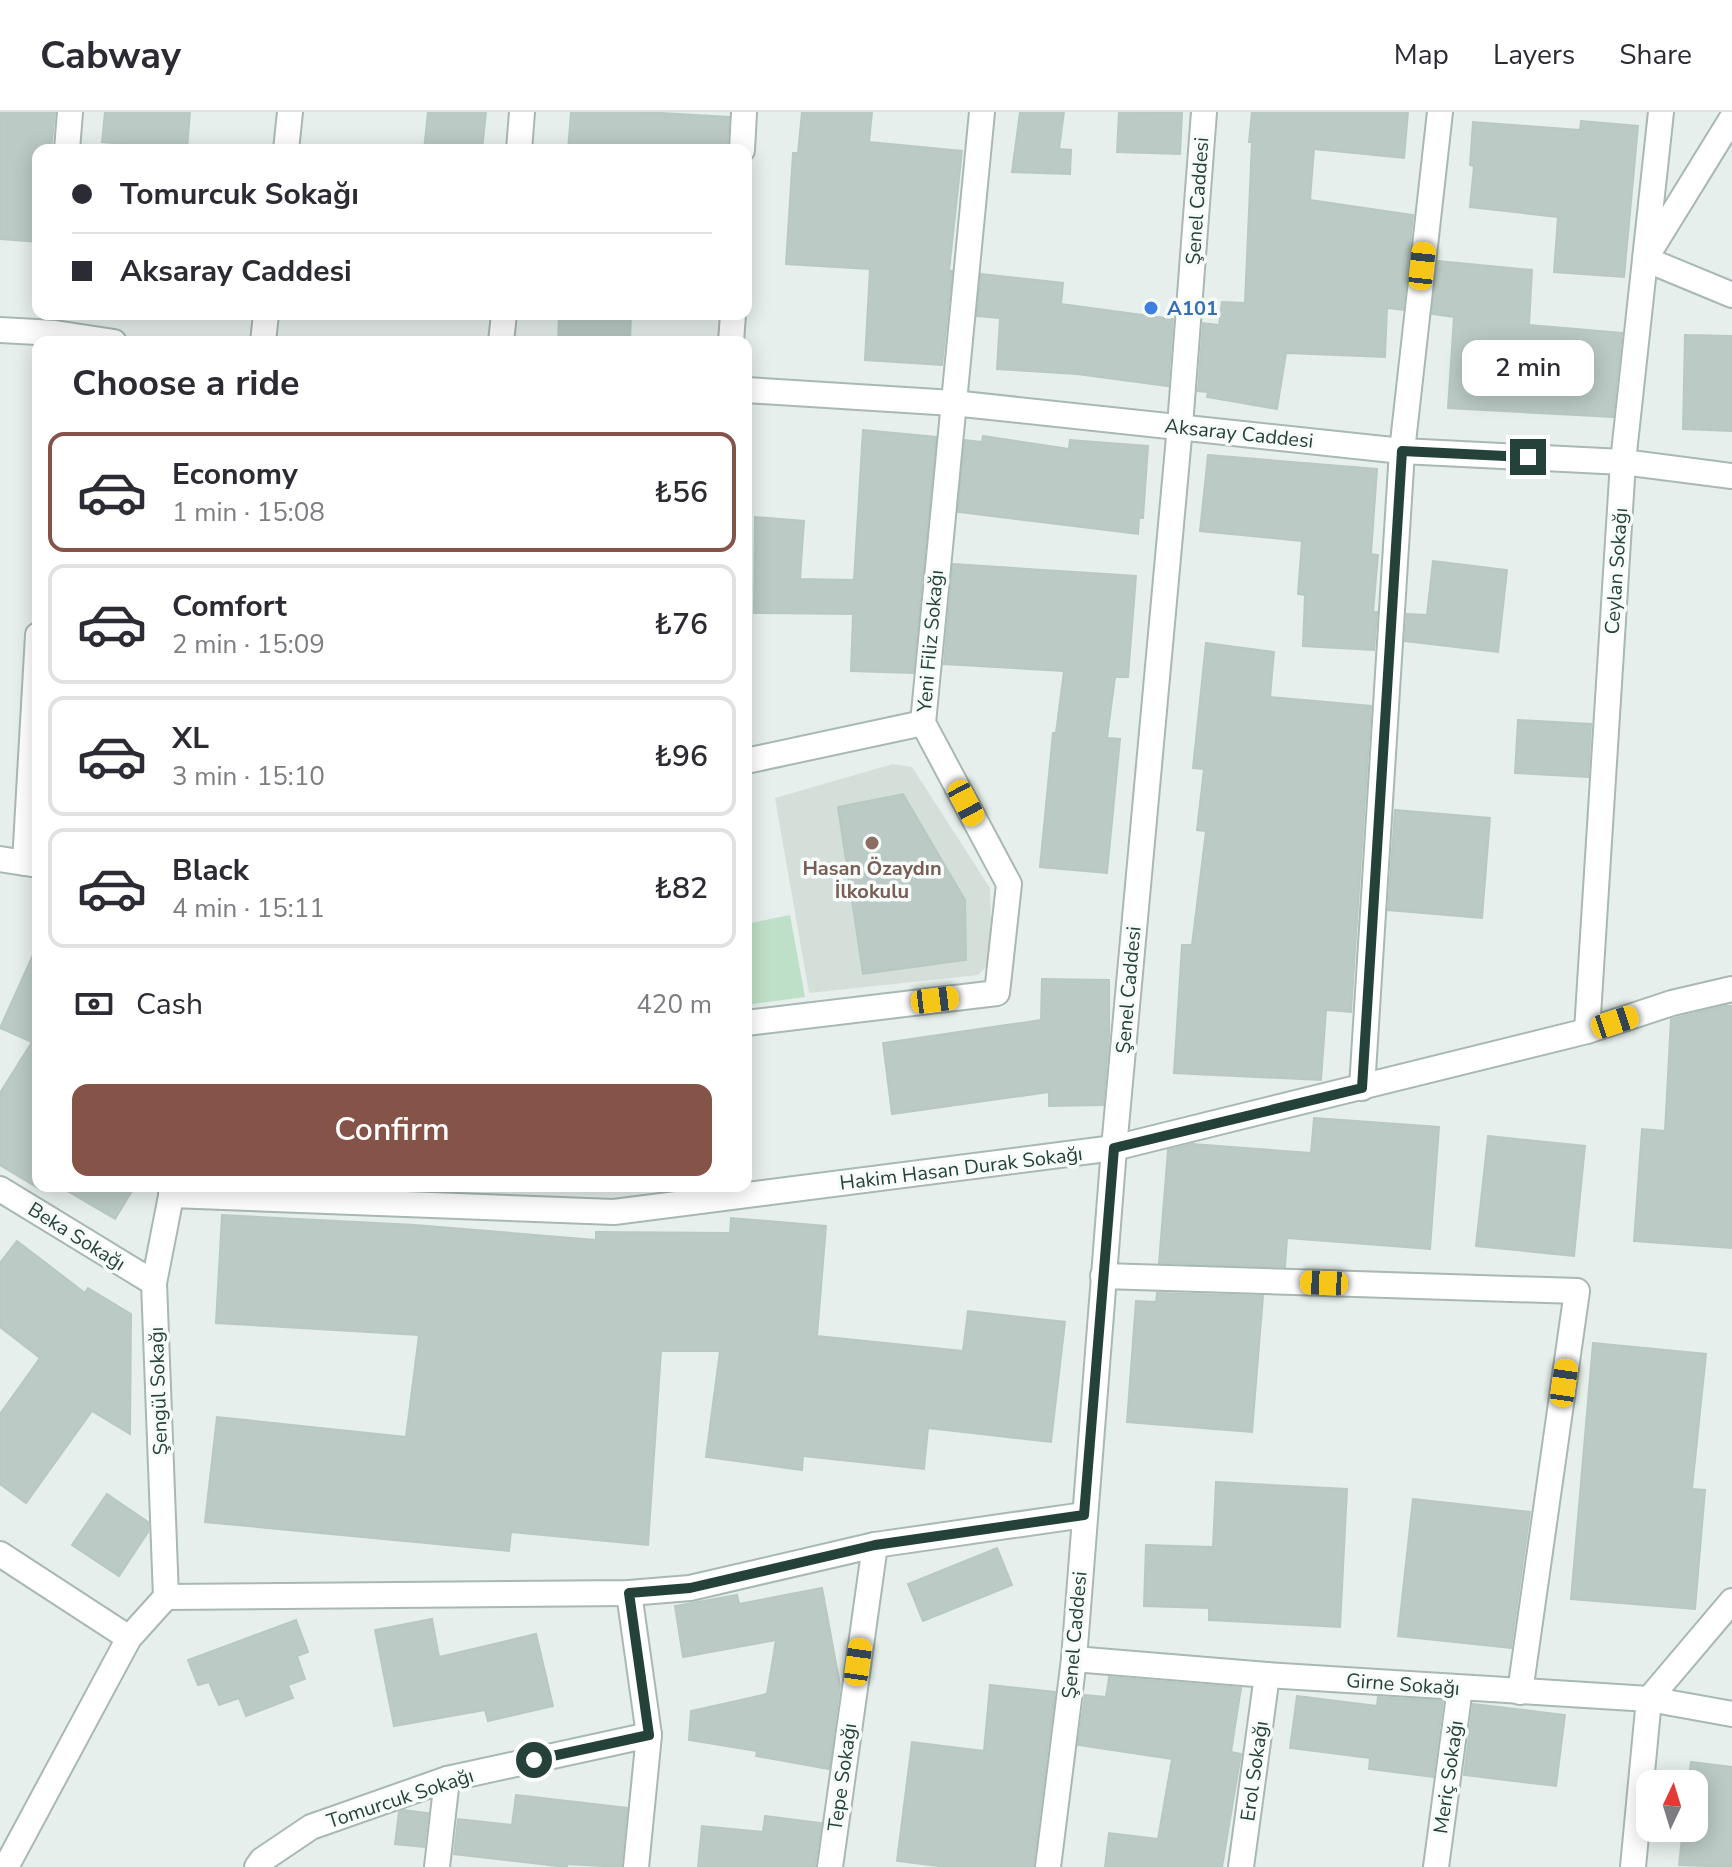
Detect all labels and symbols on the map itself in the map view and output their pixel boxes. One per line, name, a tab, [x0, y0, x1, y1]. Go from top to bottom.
street label: Şenel Caddesi	[1180, 136, 1215, 266]
car	[1408, 241, 1436, 291]
place label: A101	[1167, 295, 1218, 322]
marker: A101	[1142, 299, 1160, 317]
callout: 2 min	[1462, 341, 1594, 397]
street label: Aksaray Caddesi	[1163, 412, 1315, 455]
route end	[1510, 439, 1546, 475]
street label: Ceylan Sokağı	[1599, 507, 1634, 635]
street label: Yeni Filiz Sokağı	[911, 569, 950, 714]
car	[944, 776, 988, 830]
marker: Hasan Özaydın İlkokulu	[863, 834, 881, 852]
place label: Hasan Özaydın İlkokulu	[802, 855, 942, 905]
street label: Şenel Caddesi	[1109, 925, 1148, 1055]
car	[910, 985, 960, 1015]
car	[1588, 1003, 1642, 1041]
street label: Hakim Hasan Durak Sokağı	[838, 1140, 1084, 1197]
street label: Beka Sokağı	[23, 1196, 131, 1277]
car	[1300, 1270, 1348, 1296]
street label: Şengül Sokağı	[143, 1326, 174, 1456]
car	[1549, 1358, 1579, 1408]
street label: Şenel Caddesi	[1055, 1570, 1094, 1700]
car	[843, 1637, 873, 1687]
street label: Girne Sokağı	[1345, 1667, 1461, 1702]
street label: Erol Sokağı	[1234, 1719, 1275, 1823]
street label: Meriç Sokağı	[1427, 1719, 1470, 1836]
street label: Tepe Sokağı	[822, 1721, 863, 1833]
route start	[516, 1742, 552, 1778]
street label: Tomurcuk Sokağı	[323, 1762, 477, 1835]
north arrow	[1636, 1770, 1708, 1842]

